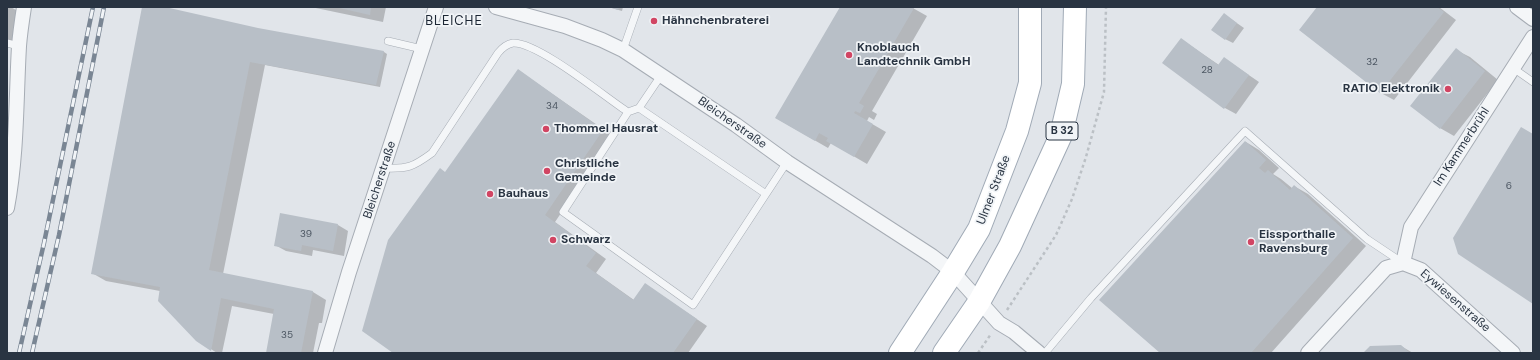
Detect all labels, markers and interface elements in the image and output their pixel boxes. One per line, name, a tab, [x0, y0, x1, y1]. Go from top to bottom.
district label: BLEICHE	[425, 14, 483, 30]
place label: Hähnchenbraterei	[662, 14, 769, 28]
marker: Hähnchenbraterei	[649, 16, 659, 26]
place label: Knoblauch Landtechnik GmbH	[857, 41, 970, 69]
marker: Knoblauch Landtechnik GmbH	[844, 50, 854, 60]
house number: 32	[1366, 56, 1378, 68]
house number: 28	[1201, 64, 1213, 76]
place label: RATIO Elektronik	[1343, 82, 1440, 96]
marker: RATIO Elektronik	[1443, 84, 1453, 94]
street label: Bleicherstraße	[695, 94, 769, 152]
house number: 34	[546, 100, 558, 112]
street label: Im Kammerbrühl	[1431, 105, 1493, 189]
place label: Thommel Hausrat	[554, 122, 658, 136]
road number: B 32	[1046, 122, 1078, 140]
marker: Thommel Hausrat	[541, 124, 551, 134]
street label: Bleicherstraße	[361, 139, 399, 221]
street label: Ulmer Straße	[974, 153, 1014, 227]
place label: Christliche Gemeinde	[555, 157, 619, 185]
marker: Christliche Gemeinde	[542, 166, 552, 176]
house number: 6	[1506, 180, 1512, 192]
place label: Bauhaus	[498, 187, 548, 201]
marker: Bauhaus	[485, 189, 495, 199]
house number: 39	[300, 228, 312, 240]
place label: Eissporthalle Ravensburg	[1259, 228, 1335, 256]
place label: Schwarz	[561, 233, 610, 247]
marker: Schwarz	[548, 235, 558, 245]
marker: Eissporthalle Ravensburg	[1246, 237, 1256, 247]
street label: Eywiesenstraße	[1417, 267, 1493, 335]
house number: 35	[281, 329, 293, 341]

